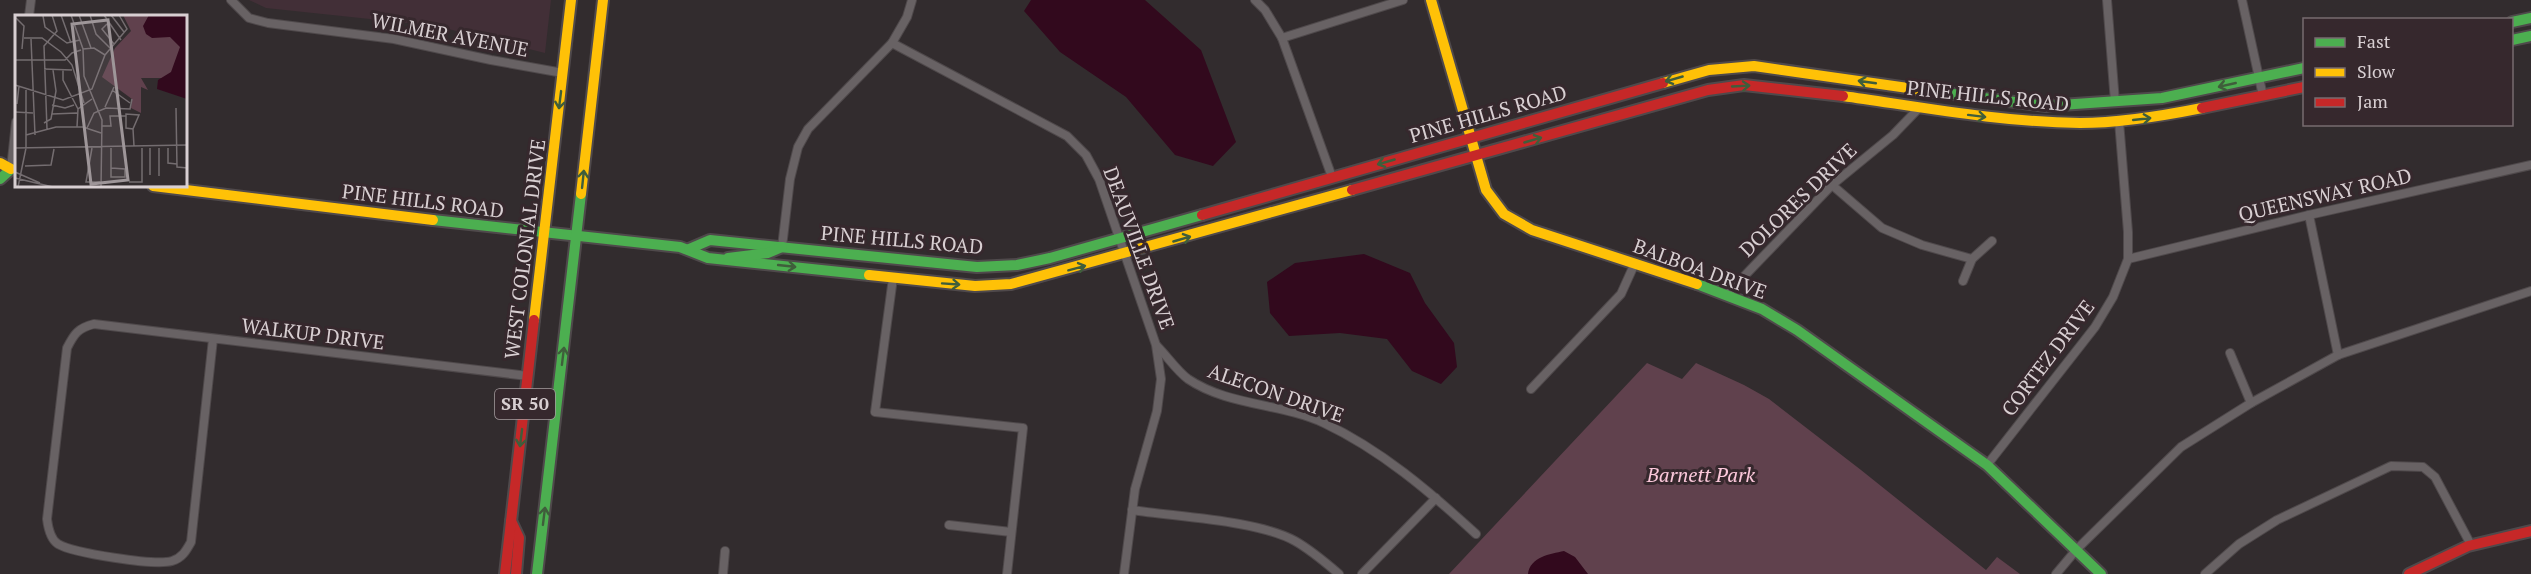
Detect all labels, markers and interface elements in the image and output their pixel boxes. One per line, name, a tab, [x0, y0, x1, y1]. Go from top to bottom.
street label: WILMER AVENUE	[369, 6, 531, 63]
inset map	[15, 15, 188, 188]
legend	[2303, 18, 2513, 126]
text: Fast	[2357, 29, 2391, 53]
text: Slow	[2357, 59, 2396, 83]
one-way arrow	[1665, 74, 1684, 85]
street label: PINE HILLS ROAD	[1906, 74, 2070, 117]
one-way arrow	[1858, 76, 1877, 87]
street label: PINE HILLS ROAD	[1406, 78, 1570, 149]
one-way arrow	[2218, 80, 2237, 91]
one-way arrow	[1731, 81, 1751, 92]
one-way arrow	[554, 89, 565, 109]
text: Jam	[2357, 89, 2388, 113]
one-way arrow	[1967, 111, 1987, 122]
one-way arrow	[2131, 113, 2151, 124]
one-way arrow	[1523, 134, 1542, 145]
street label: DOLORES DRIVE	[1733, 137, 1862, 263]
street label: WEST COLONIAL DRIVE	[498, 138, 551, 360]
one-way arrow	[1377, 157, 1396, 168]
street label: QUEENSWAY ROAD	[2236, 161, 2414, 228]
street label: DEAUVILLE DRIVE	[1097, 163, 1181, 333]
one-way arrow	[578, 169, 589, 189]
street label: PINE HILLS ROAD	[341, 177, 506, 224]
street label: PINE HILLS ROAD	[820, 219, 984, 260]
street label: BALBOA DRIVE	[1630, 232, 1771, 305]
one-way arrow	[1172, 233, 1191, 244]
one-way arrow	[776, 261, 796, 272]
one-way arrow	[1067, 262, 1086, 274]
one-way arrow	[940, 279, 960, 290]
street label: CORTEZ DRIVE	[1995, 294, 2100, 421]
street label: WALKUP DRIVE	[240, 311, 386, 356]
one-way arrow	[557, 346, 568, 366]
street label: ALECON DRIVE	[1205, 357, 1348, 428]
road number: SR 50	[495, 389, 555, 419]
one-way arrow	[515, 427, 526, 447]
park label: Barnett Park	[1646, 461, 1756, 488]
one-way arrow	[539, 506, 550, 526]

